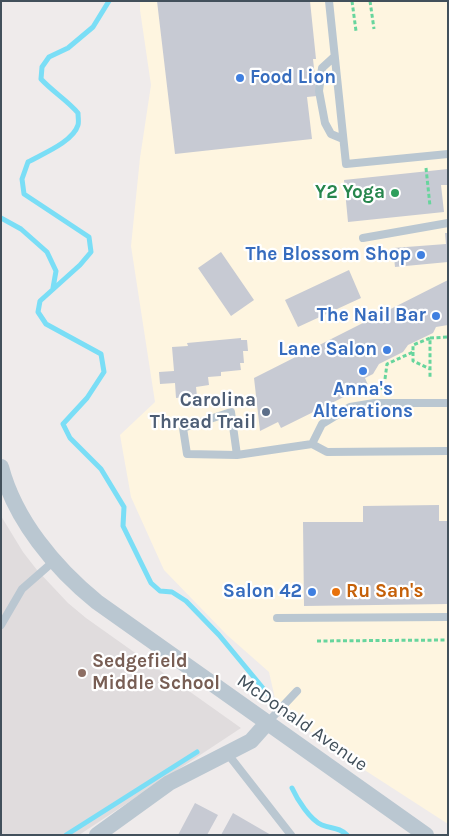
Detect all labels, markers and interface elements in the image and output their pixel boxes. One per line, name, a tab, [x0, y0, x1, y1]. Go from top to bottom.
place label: Food Lion	[250, 67, 336, 89]
marker: Food Lion	[234, 72, 246, 84]
place label: Y2 Yoga	[315, 182, 385, 204]
marker: Y2 Yoga	[389, 187, 401, 199]
place label: The Blossom Shop	[245, 244, 411, 266]
marker: The Blossom Shop	[415, 249, 427, 261]
place label: The Nail Bar	[317, 305, 426, 327]
marker: The Nail Bar	[430, 310, 442, 322]
place label: Lane Salon	[278, 339, 377, 361]
marker: Lane Salon	[381, 344, 393, 356]
marker: Anna's Alterations	[357, 365, 369, 377]
place label: Anna's Alterations	[313, 379, 413, 423]
place label: Carolina Thread Trail	[150, 390, 256, 434]
marker: Carolina Thread Trail	[260, 406, 272, 418]
place label: Salon 42	[223, 581, 302, 603]
place label: Ru San's	[346, 581, 423, 603]
marker: Salon 42	[306, 586, 318, 598]
marker: Ru San's	[330, 586, 342, 598]
place label: Sedgefield Middle School	[92, 651, 220, 695]
marker: Sedgefield Middle School	[76, 667, 88, 679]
street label: McDonald Avenue	[232, 669, 372, 777]

